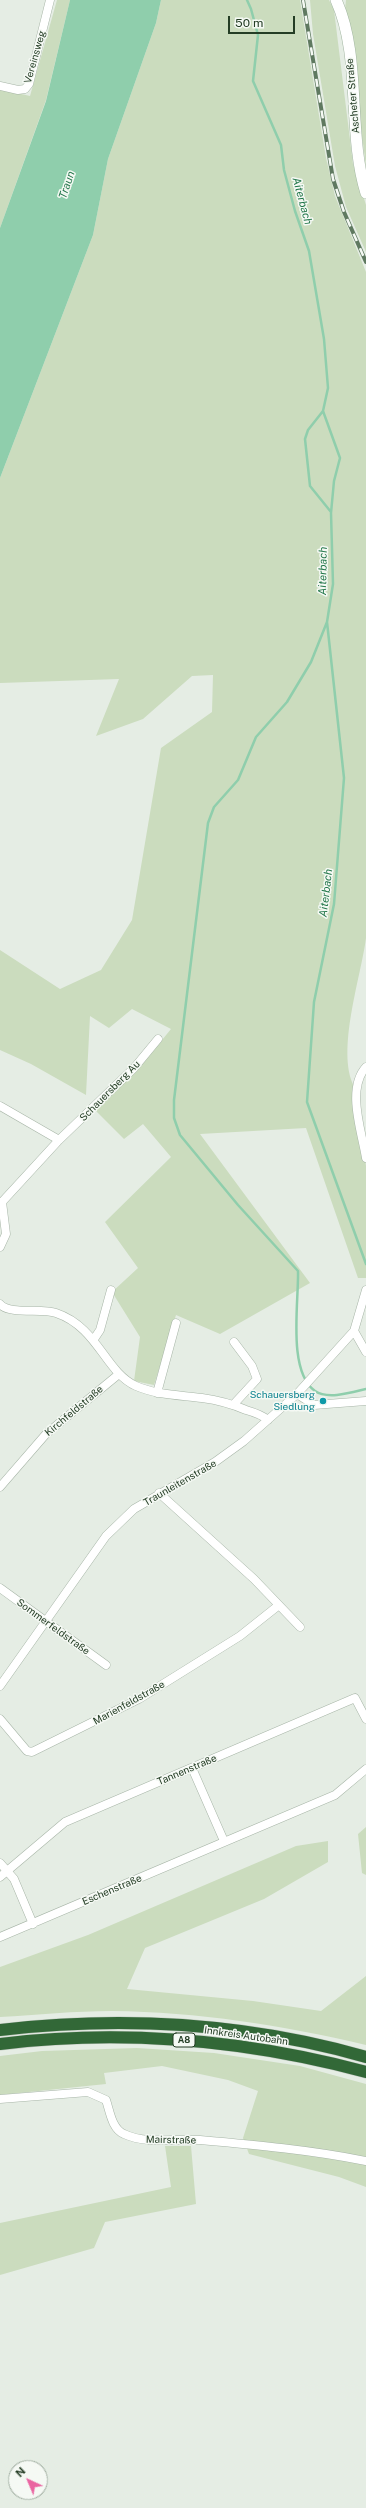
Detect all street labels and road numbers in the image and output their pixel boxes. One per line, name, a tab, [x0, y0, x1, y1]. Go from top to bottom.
street label: Vereinsweg	[22, 29, 48, 85]
street label: Ascheter Straße	[344, 58, 362, 134]
street label: Schauersberg Au	[77, 1058, 143, 1124]
street label: Kirchfeldstraße	[43, 1383, 105, 1439]
street label: Traunleitenstraße	[141, 1457, 219, 1509]
street label: Sommerfeldstraße	[14, 1596, 92, 1658]
street label: Marienfeldstraße	[91, 1678, 167, 1728]
street label: Tannenstraße	[155, 1752, 219, 1788]
street label: Eschenstraße	[81, 1872, 143, 1908]
street label: Innkreis Autobahn	[203, 2024, 289, 2048]
road number: A8	[173, 2033, 195, 2047]
street label: Mairstraße	[146, 2134, 196, 2146]

